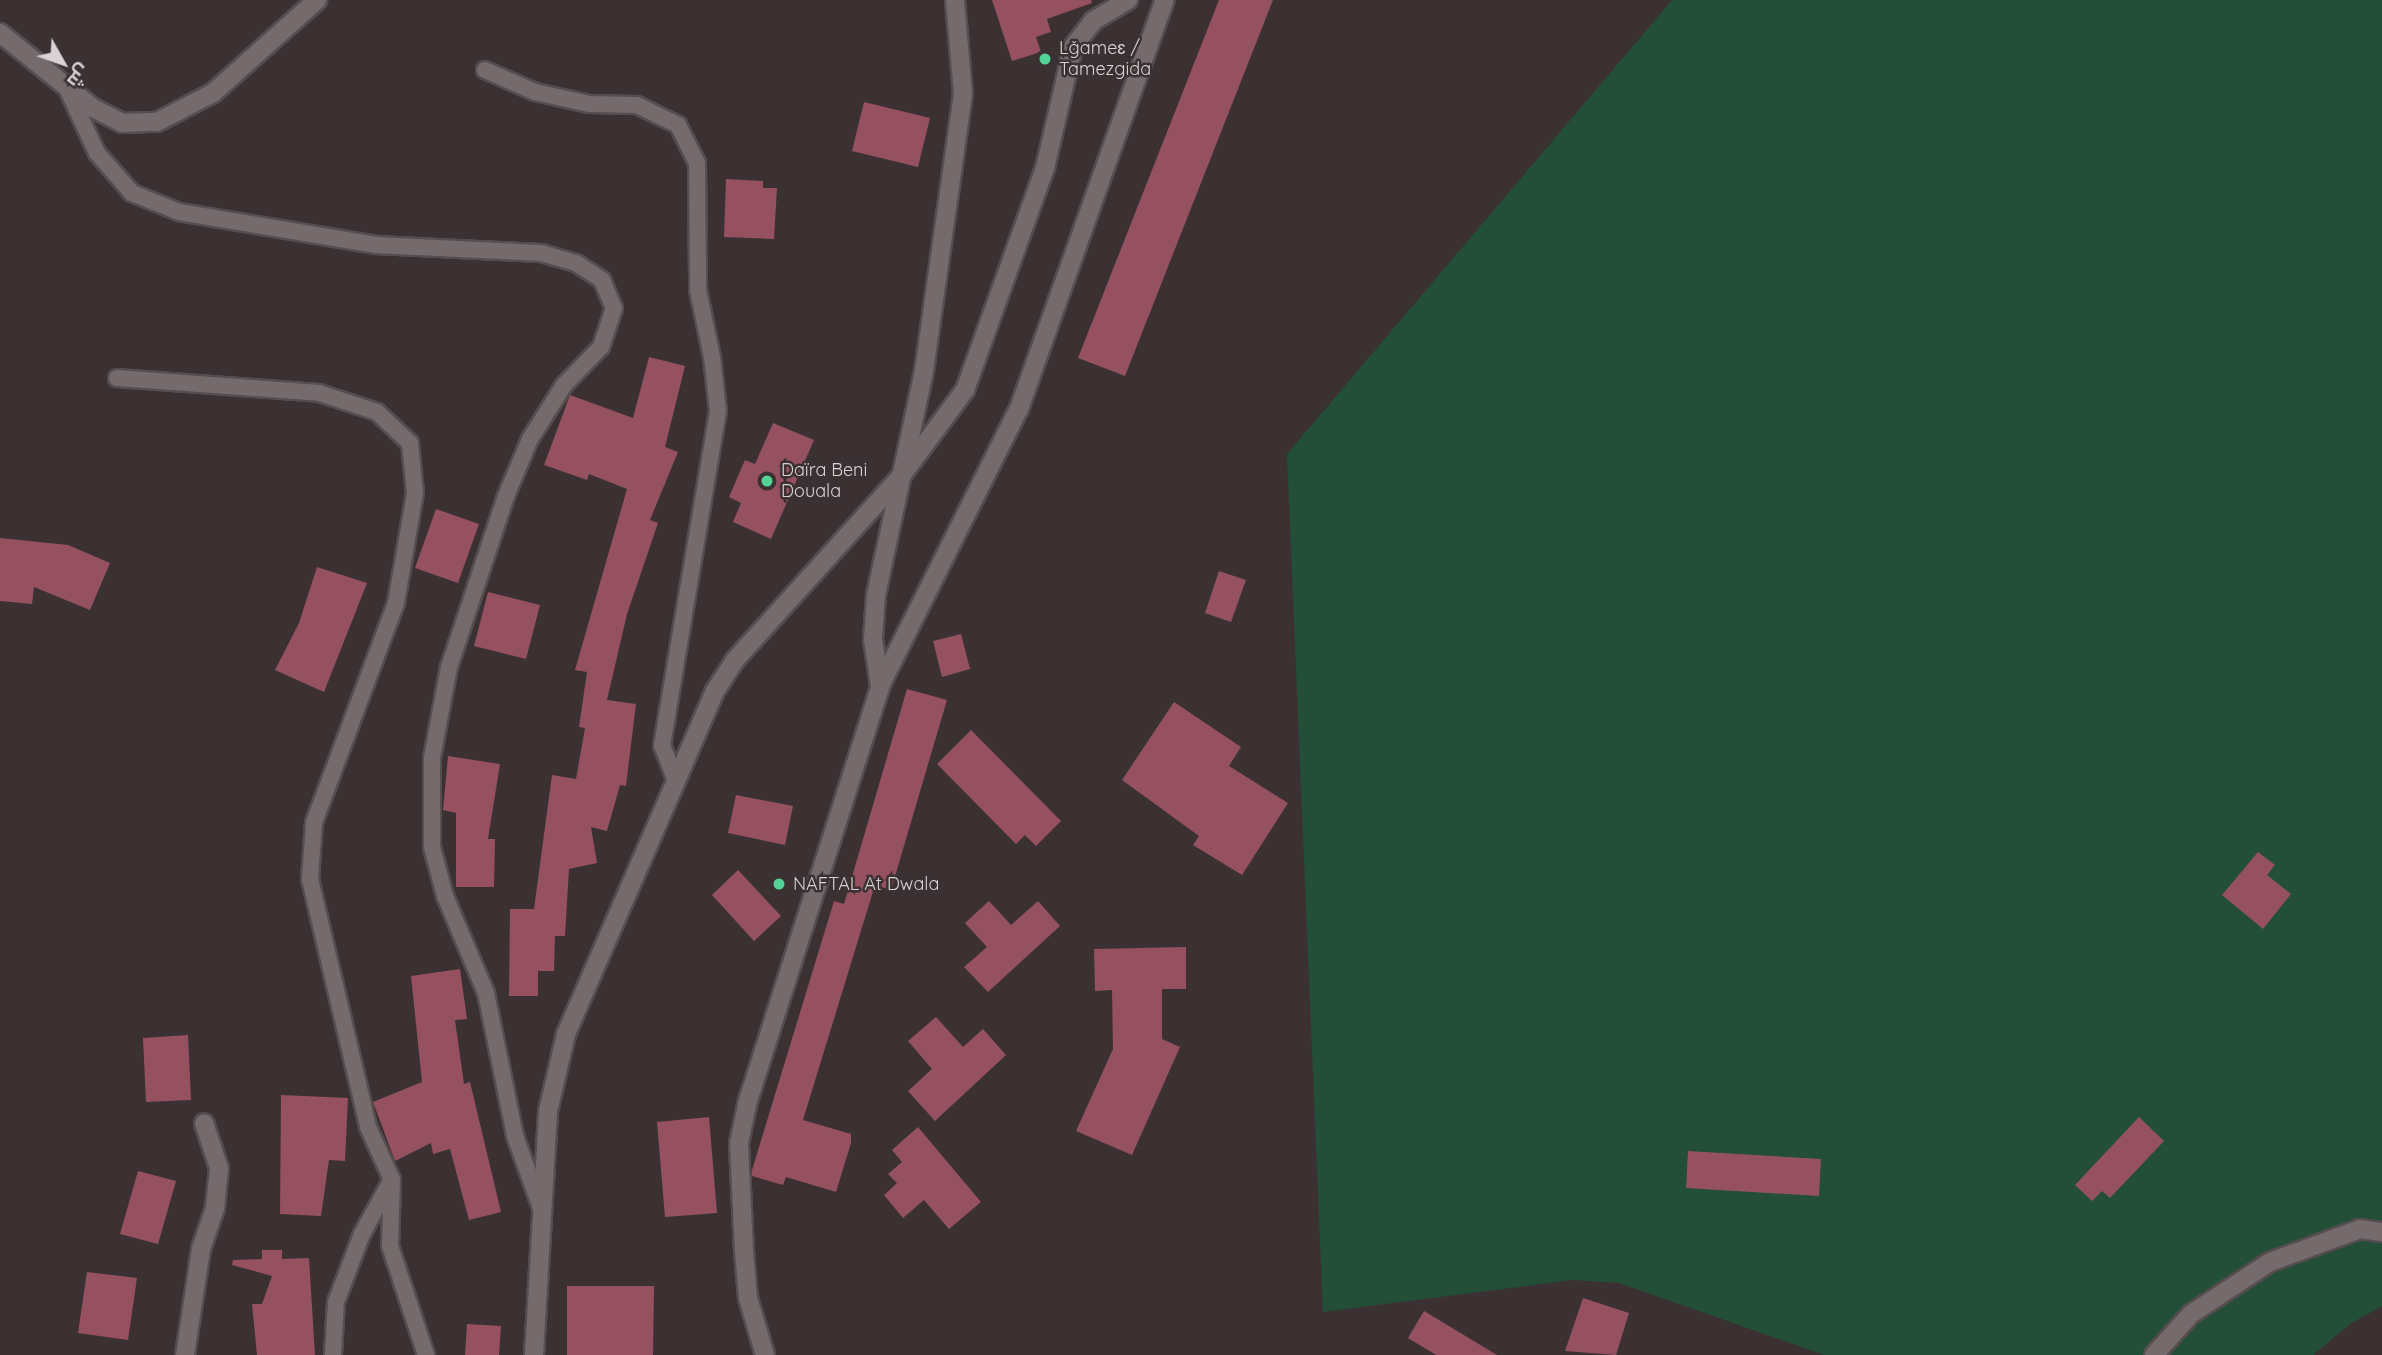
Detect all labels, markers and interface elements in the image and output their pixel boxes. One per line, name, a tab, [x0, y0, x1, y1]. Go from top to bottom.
north arrow	[28, 28, 98, 98]
place label: Lǧameɛ / Tamezgida	[1059, 38, 1151, 80]
marker: Lǧameɛ / Tamezgida	[1037, 51, 1053, 67]
text: ش	[62, 59, 96, 94]
place label: Daïra Beni Douala	[781, 460, 867, 503]
marker: Daïra Beni Douala	[759, 473, 775, 489]
place label: NAFTAL At Dwala	[793, 873, 939, 895]
marker: NAFTAL At Dwala	[771, 876, 787, 892]

